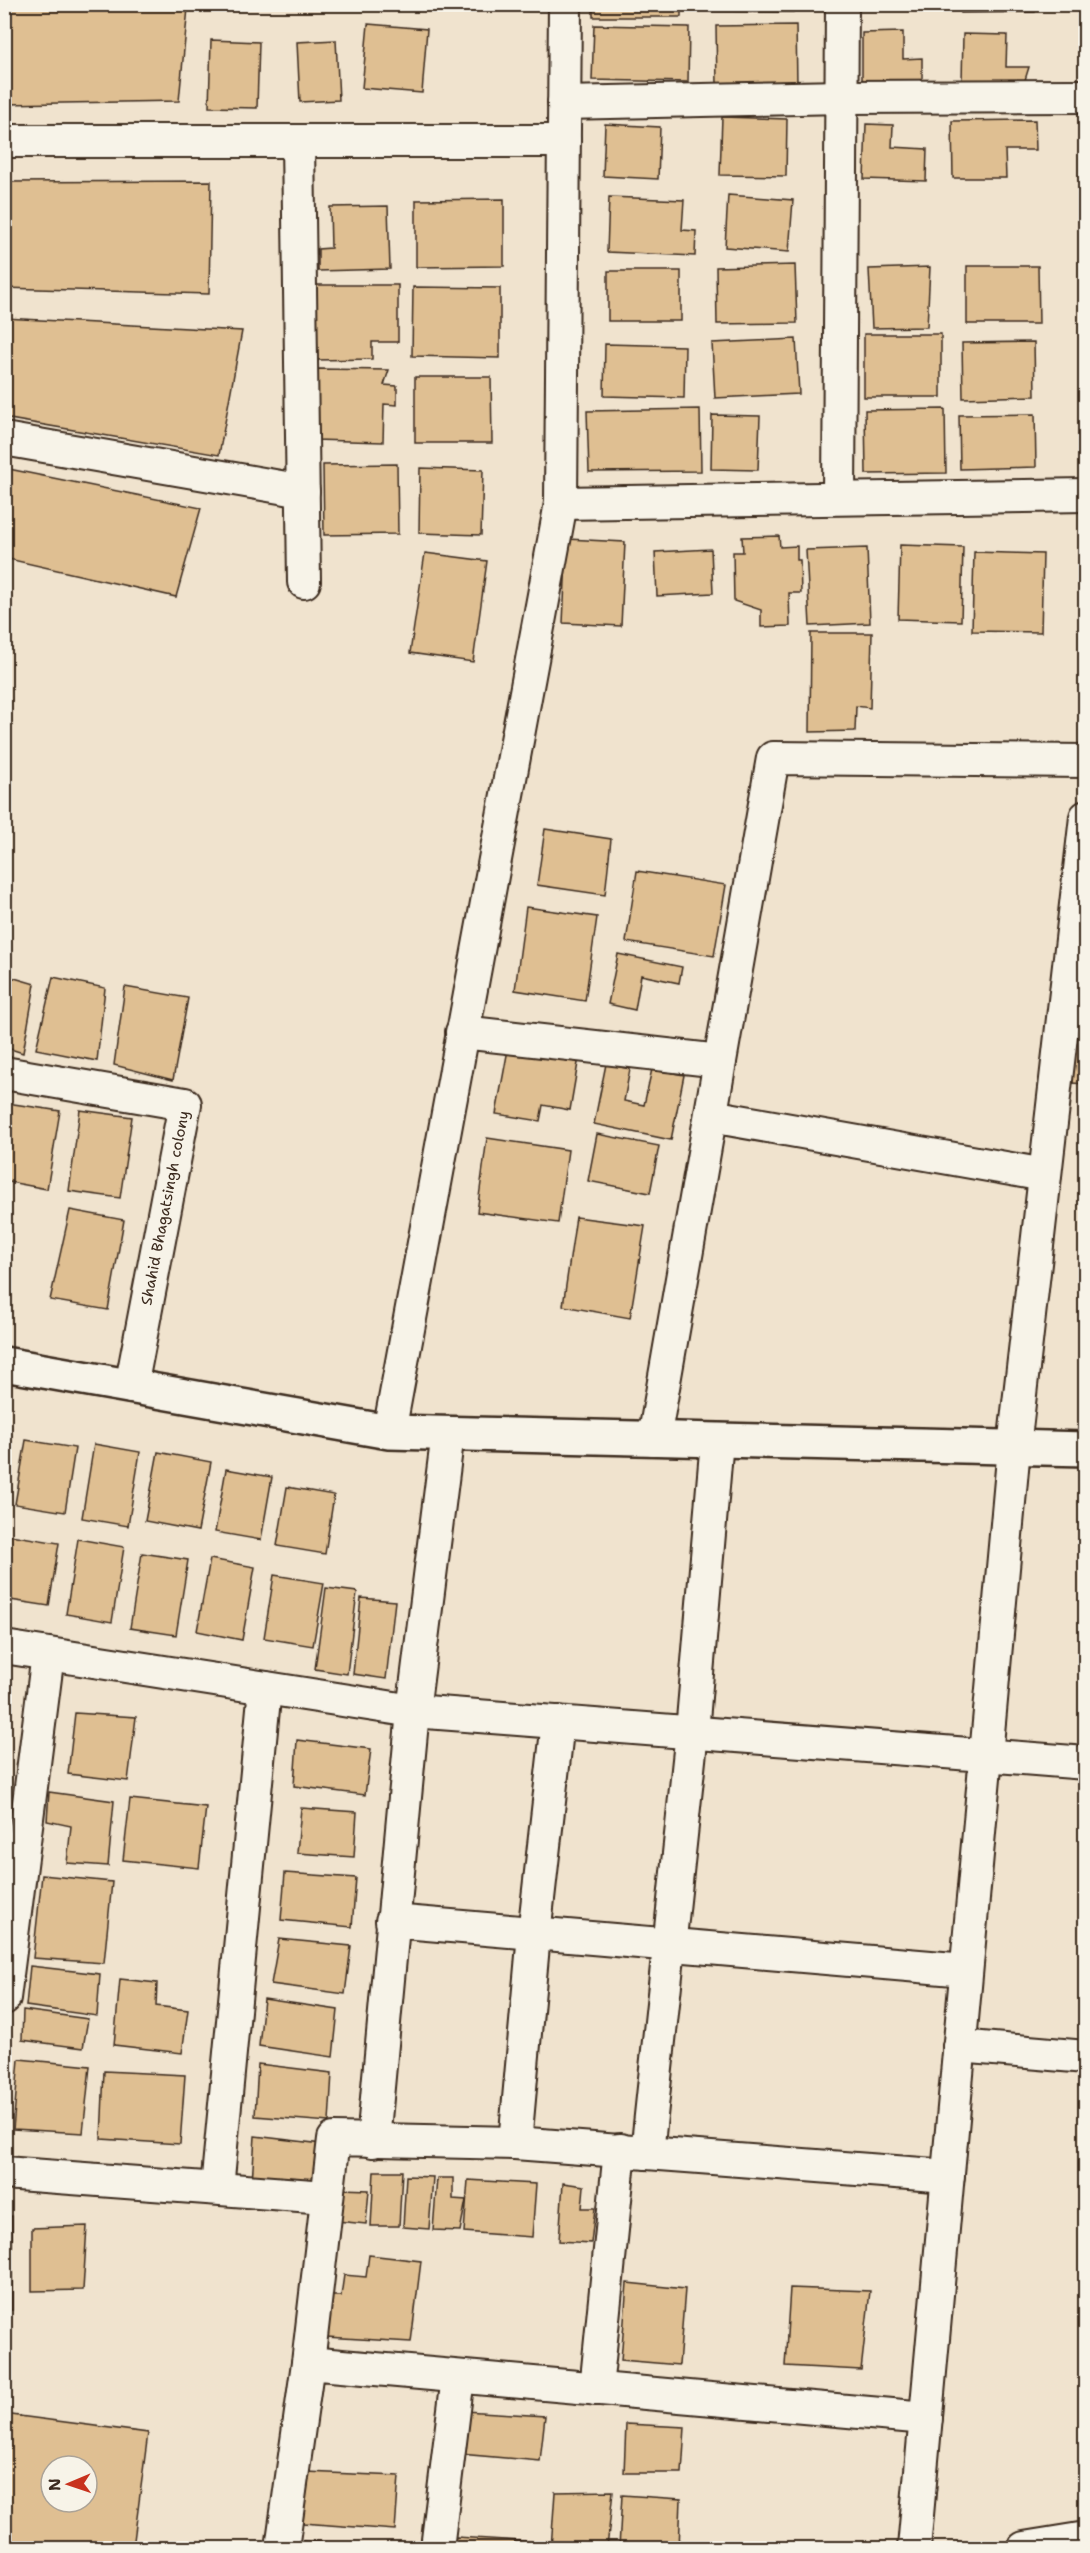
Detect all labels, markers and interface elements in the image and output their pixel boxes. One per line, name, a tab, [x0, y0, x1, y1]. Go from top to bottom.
street label: Shahid Bhagatsingh colony	[136, 1109, 194, 1307]
north arrow	[39, 2454, 99, 2514]
text: N	[44, 2478, 65, 2491]

